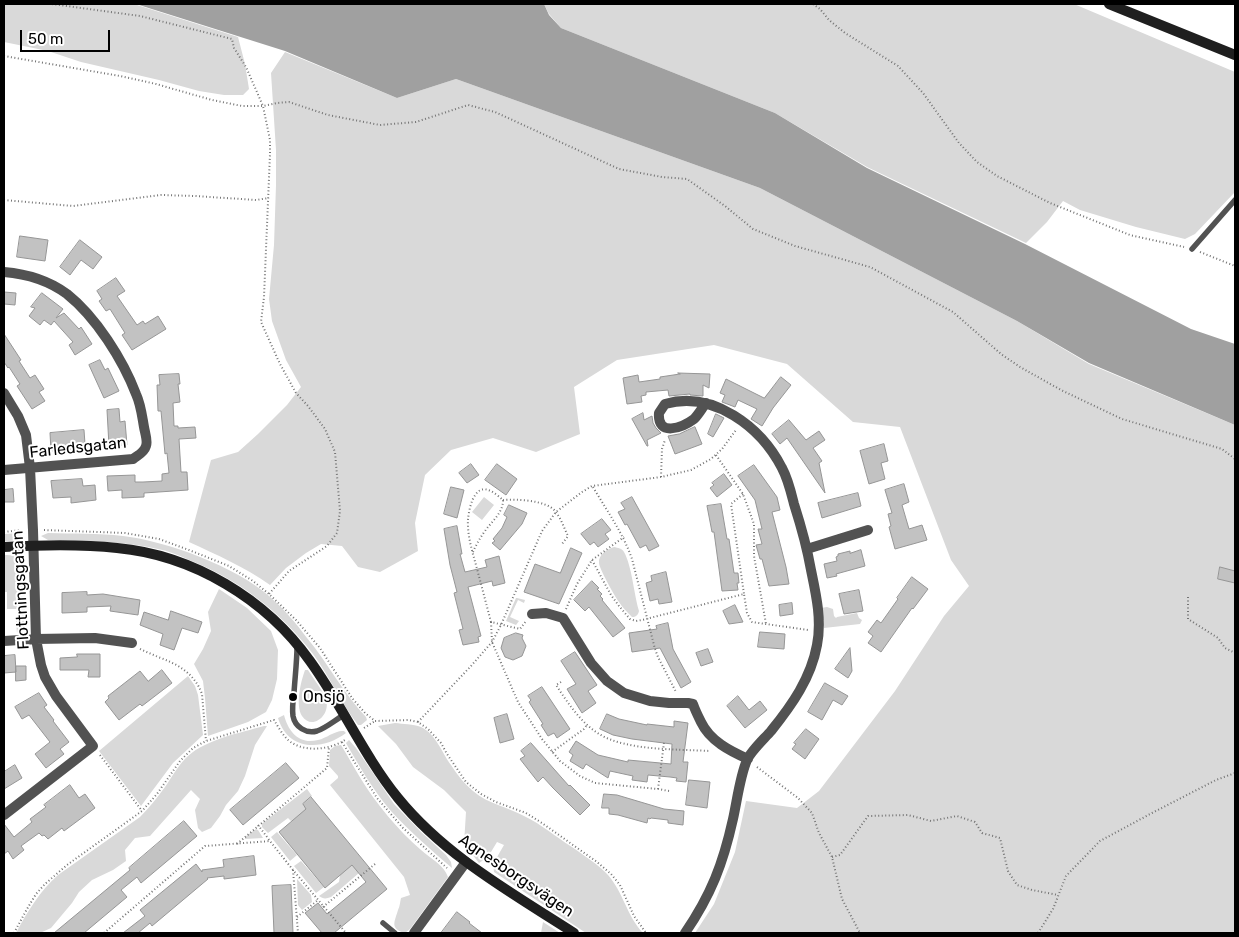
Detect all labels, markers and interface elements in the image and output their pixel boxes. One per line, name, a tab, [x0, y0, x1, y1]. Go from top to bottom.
scale bar	[22, 20, 112, 52]
text: 50 m	[28, 30, 63, 48]
street label: Farledsgatan	[29, 433, 127, 463]
street label: Flottningsgatan	[8, 530, 34, 650]
place label: Onsjö	[303, 687, 345, 707]
marker: Onsjö	[287, 691, 299, 703]
street label: Agnesborgsvägen	[455, 830, 577, 922]

